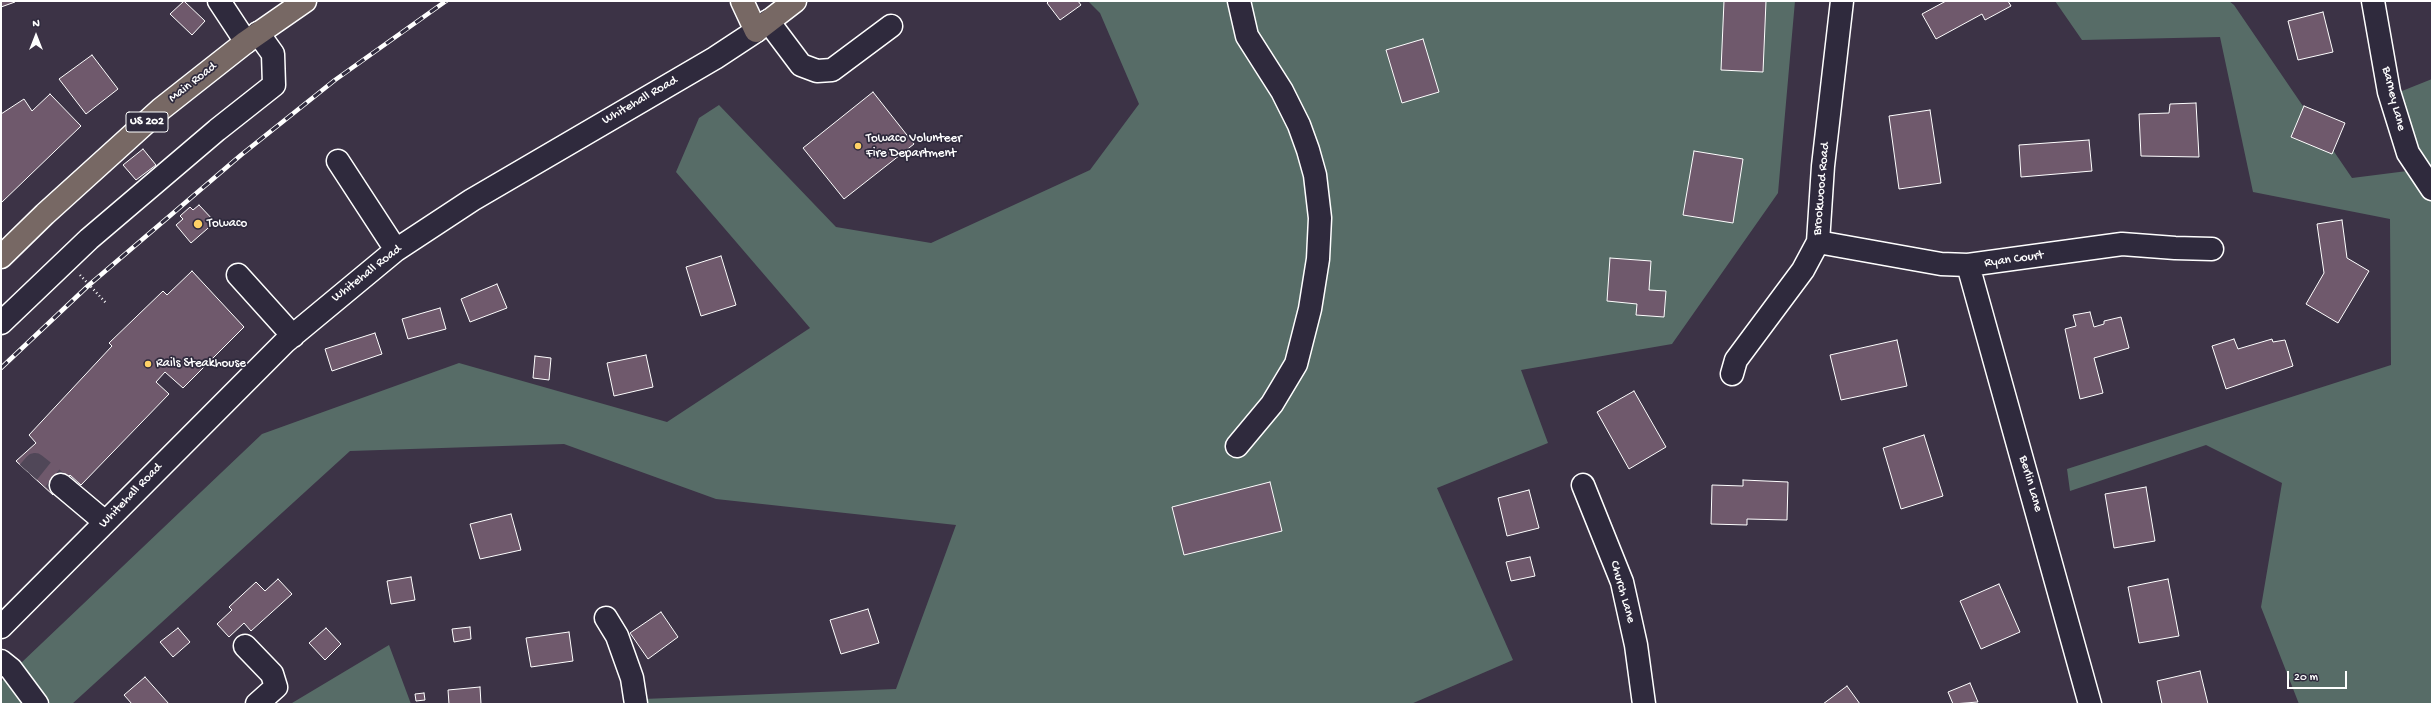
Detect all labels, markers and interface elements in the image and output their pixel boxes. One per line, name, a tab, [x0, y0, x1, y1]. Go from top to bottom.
north arrow	[16, 16, 56, 56]
text: N	[32, 18, 40, 30]
street label: Main Road	[166, 59, 220, 107]
street label: Barney Lane	[2377, 65, 2409, 133]
street label: Whitehall Road	[600, 73, 680, 129]
road number: US 202	[126, 112, 168, 132]
place label: Towaco Volunteer Fire Department	[866, 131, 962, 162]
marker: Towaco Volunteer Fire Department	[853, 141, 863, 151]
street label: Brookwood Road	[1810, 142, 1834, 236]
place label: Towaco	[207, 216, 247, 232]
marker: Towaco	[192, 218, 204, 230]
street label: Whitehall Road	[329, 242, 405, 306]
street label: Ryan Court	[1983, 248, 2045, 272]
place label: Rails Steakhouse	[156, 356, 246, 372]
marker: Rails Steakhouse	[143, 359, 153, 369]
street label: Berlin Lane	[2015, 454, 2045, 514]
street label: Whitehall Road	[96, 460, 166, 532]
street label: Church Lane	[1606, 559, 1638, 625]
scale bar	[2289, 663, 2349, 689]
text: 20 m	[2294, 671, 2318, 685]

